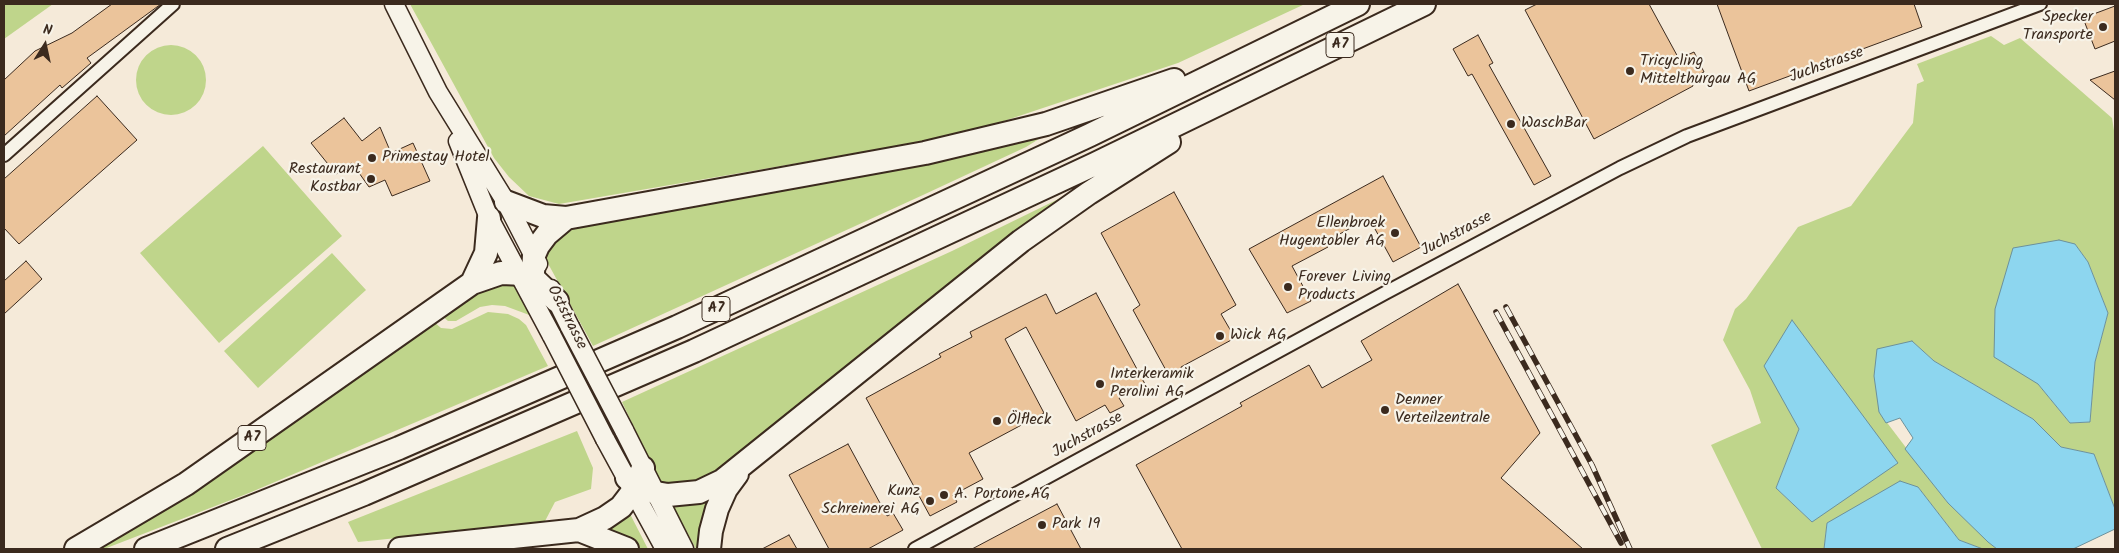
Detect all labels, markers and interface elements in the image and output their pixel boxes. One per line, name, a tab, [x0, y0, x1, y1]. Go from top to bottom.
place label: Specker Transporte	[2023, 8, 2093, 46]
text: N	[41, 19, 54, 42]
north arrow	[20, 20, 70, 70]
marker: Specker Transporte	[2097, 21, 2109, 33]
road number: A7	[1326, 32, 1354, 58]
street label: Juchstrasse	[1787, 44, 1867, 88]
place label: Tricycling Mittelthurgau AG	[1640, 52, 1756, 90]
marker: Tricycling Mittelthurgau AG	[1624, 65, 1636, 77]
place label: WaschBar	[1521, 114, 1587, 134]
marker: WaschBar	[1505, 118, 1517, 130]
place label: Primestay Hotel	[382, 148, 489, 168]
marker: Primestay Hotel	[366, 152, 378, 164]
place label: Restaurant Kostbar	[289, 160, 361, 198]
marker: Restaurant Kostbar	[365, 173, 377, 185]
street label: Juchstrasse	[1418, 208, 1496, 262]
place label: Ellenbroek Hugentobler AG	[1279, 214, 1385, 252]
marker: Ellenbroek Hugentobler AG	[1389, 227, 1401, 239]
place label: Forever Living Products	[1298, 268, 1391, 306]
marker: Forever Living Products	[1282, 281, 1294, 293]
street label: Oststrasse	[542, 283, 590, 353]
road number: A7	[702, 296, 730, 322]
place label: Wick AG	[1230, 326, 1287, 346]
marker: Wick AG	[1214, 330, 1226, 342]
place label: Interkeramik Perolini AG	[1110, 365, 1194, 403]
marker: Interkeramik Perolini AG	[1094, 378, 1106, 390]
place label: Denner Verteilzentrale	[1395, 391, 1490, 429]
marker: Denner Verteilzentrale	[1379, 404, 1391, 416]
street label: Juchstrasse	[1049, 409, 1127, 463]
place label: Ölfleck	[1007, 411, 1051, 431]
marker: Ölfleck	[991, 415, 1003, 427]
road number: A7	[238, 426, 266, 450]
place label: Kunz Schreinerei AG	[822, 482, 920, 520]
place label: A. Portone AG	[954, 485, 1050, 505]
marker: A. Portone AG	[938, 489, 950, 501]
marker: Kunz Schreinerei AG	[924, 495, 936, 507]
place label: Park 19	[1052, 515, 1100, 535]
marker: Park 19	[1036, 519, 1048, 531]

